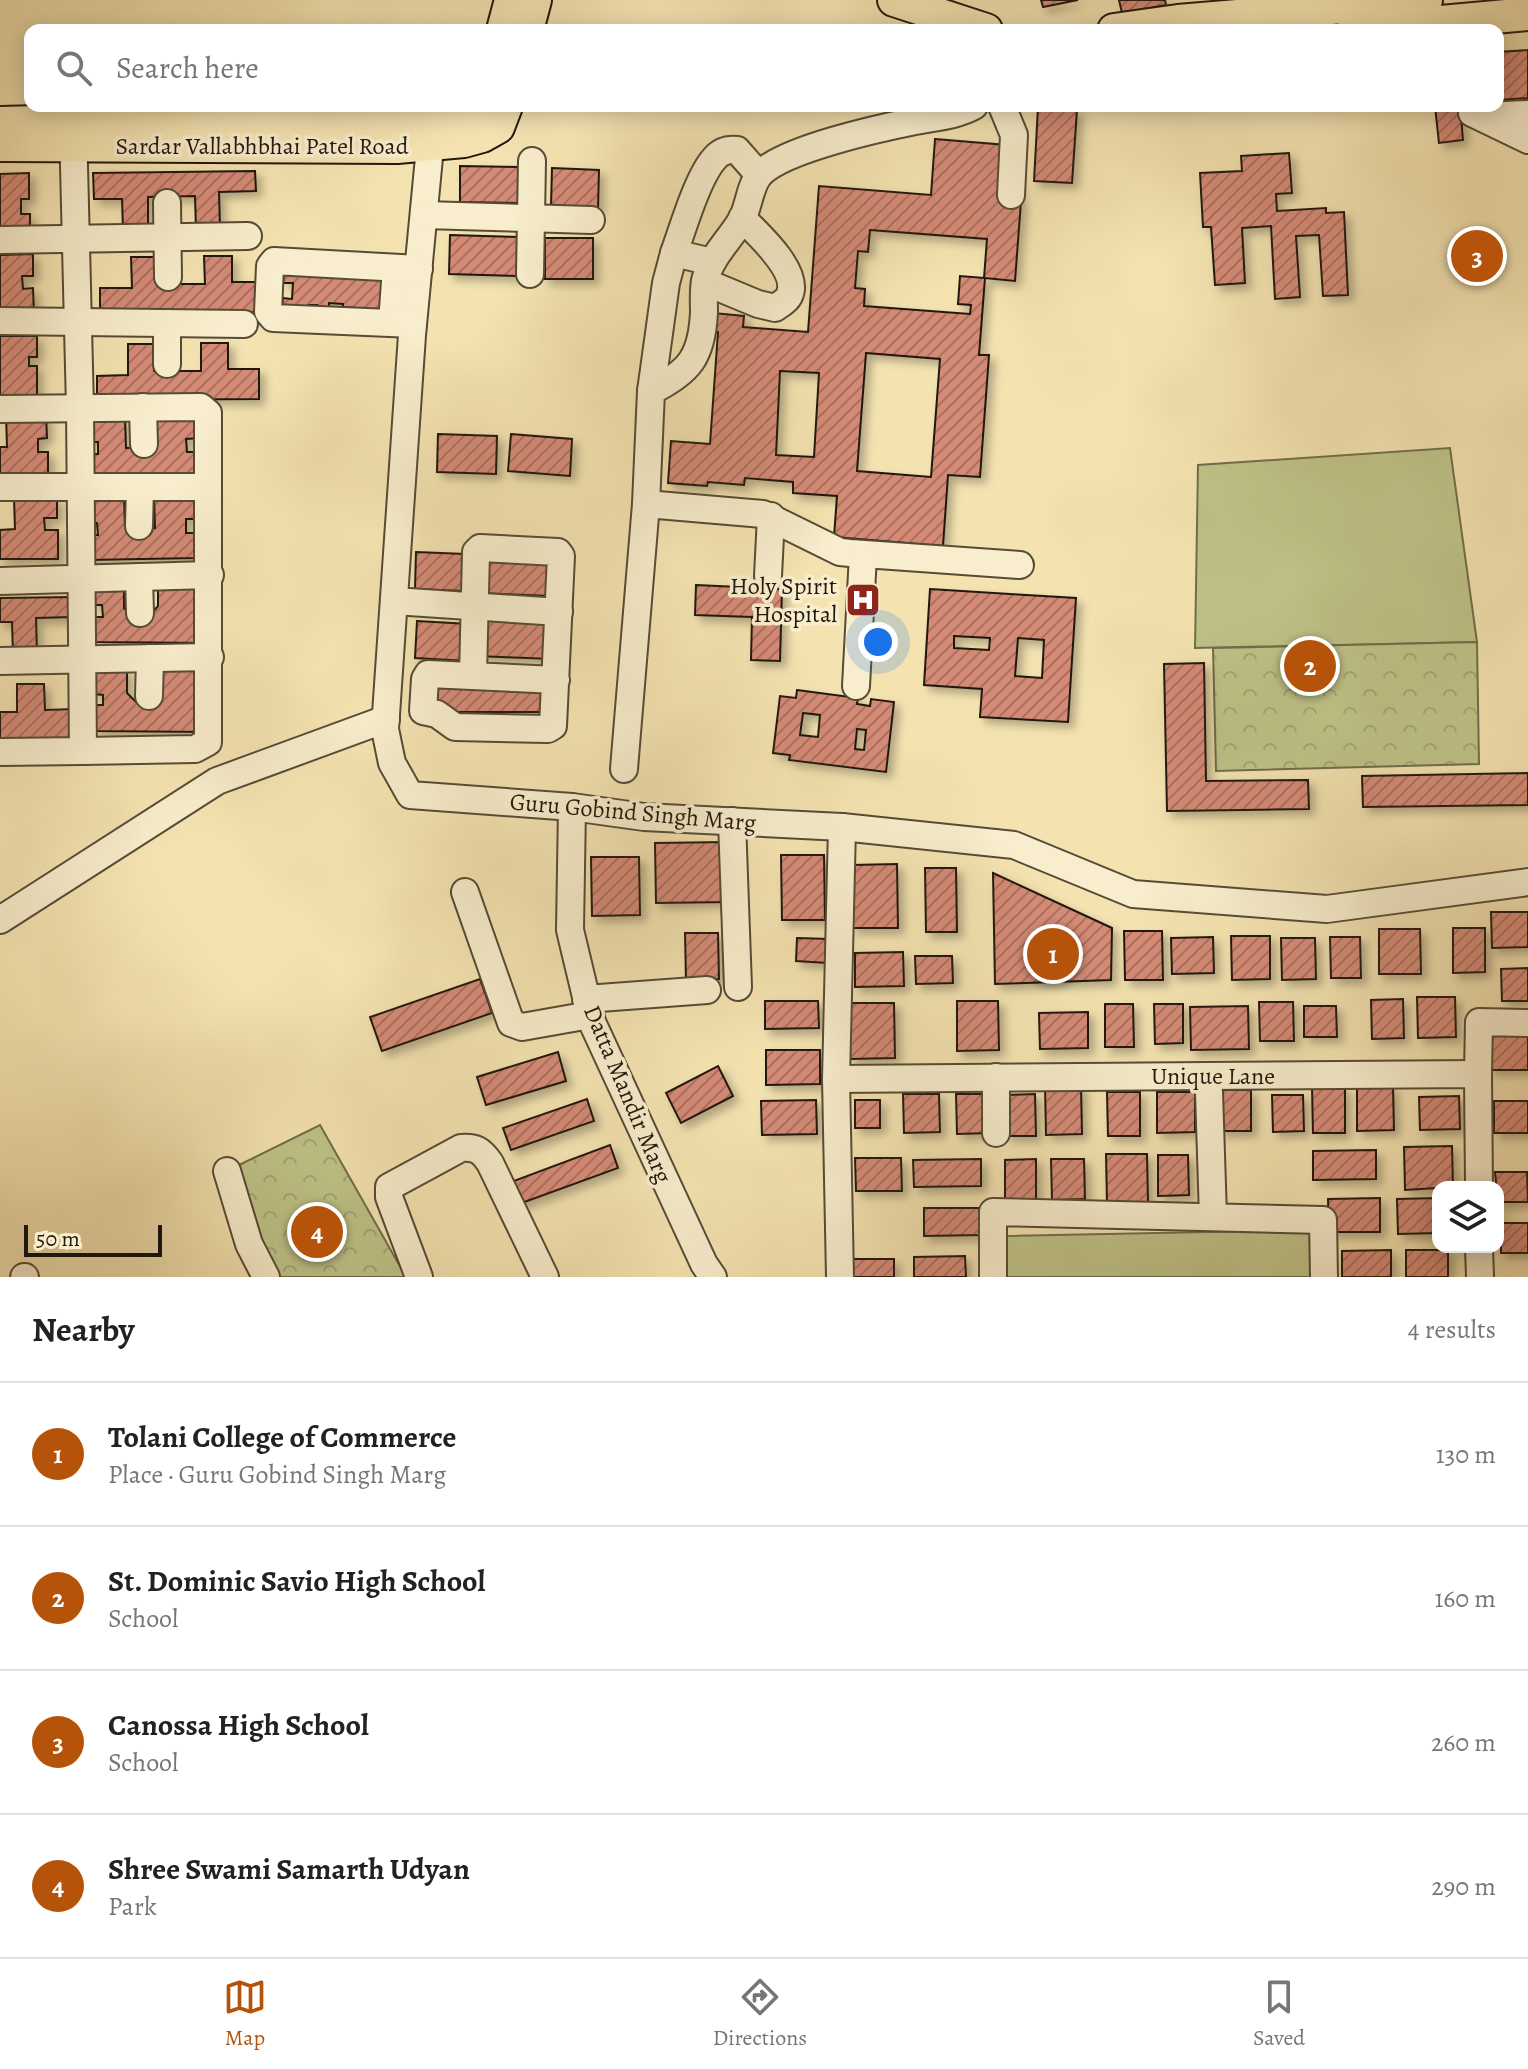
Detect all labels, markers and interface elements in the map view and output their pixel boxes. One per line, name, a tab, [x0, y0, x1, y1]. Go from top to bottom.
search box	[24, 24, 1504, 112]
icon: search	[52, 46, 96, 90]
text: Search here	[116, 48, 259, 88]
street label: Sardar Vallabhbhai Patel Road	[115, 130, 409, 162]
pin: 3	[1451, 226, 1503, 286]
place label: Holy Spirit Hospital	[730, 570, 837, 630]
hospital icon: Holy Spirit Hospital	[844, 581, 882, 619]
your location	[858, 622, 898, 662]
pin: 2	[1284, 636, 1336, 696]
street label: Guru Gobind Singh Marg	[508, 785, 758, 839]
pin: 1	[1027, 924, 1079, 984]
street label: Datta Mandir Marg	[576, 1000, 680, 1188]
street label: Unique Lane	[1151, 1060, 1275, 1092]
map controls	[1432, 1181, 1504, 1253]
button: layers	[1432, 1181, 1504, 1253]
pin: 4	[291, 1202, 343, 1262]
scale bar	[24, 1221, 162, 1257]
text: 50 m	[36, 1224, 80, 1254]
text: Nearby	[32, 1306, 135, 1353]
text: 4 results	[1408, 1312, 1496, 1347]
text: Tolani College of Commerce	[108, 1417, 456, 1457]
text: 1	[53, 1437, 63, 1472]
text: 130 m	[1436, 1437, 1496, 1472]
text: Place · Guru Gobind Singh Marg	[108, 1457, 446, 1492]
text: St. Dominic Savio High School	[108, 1561, 485, 1601]
text: 2	[52, 1581, 64, 1616]
text: 160 m	[1434, 1581, 1496, 1616]
text: School	[108, 1601, 178, 1636]
text: Canossa High School	[108, 1705, 369, 1745]
text: 3	[52, 1725, 64, 1760]
text: 260 m	[1431, 1725, 1496, 1760]
text: School	[108, 1745, 178, 1780]
text: Shree Swami Samarth Udyan	[108, 1849, 470, 1889]
text: 4	[52, 1869, 64, 1904]
text: 290 m	[1431, 1869, 1496, 1904]
text: Park	[108, 1889, 157, 1924]
tab: Map	[223, 1975, 267, 2053]
tab: Directions	[713, 1975, 807, 2053]
tab: Saved	[1253, 1975, 1305, 2053]

